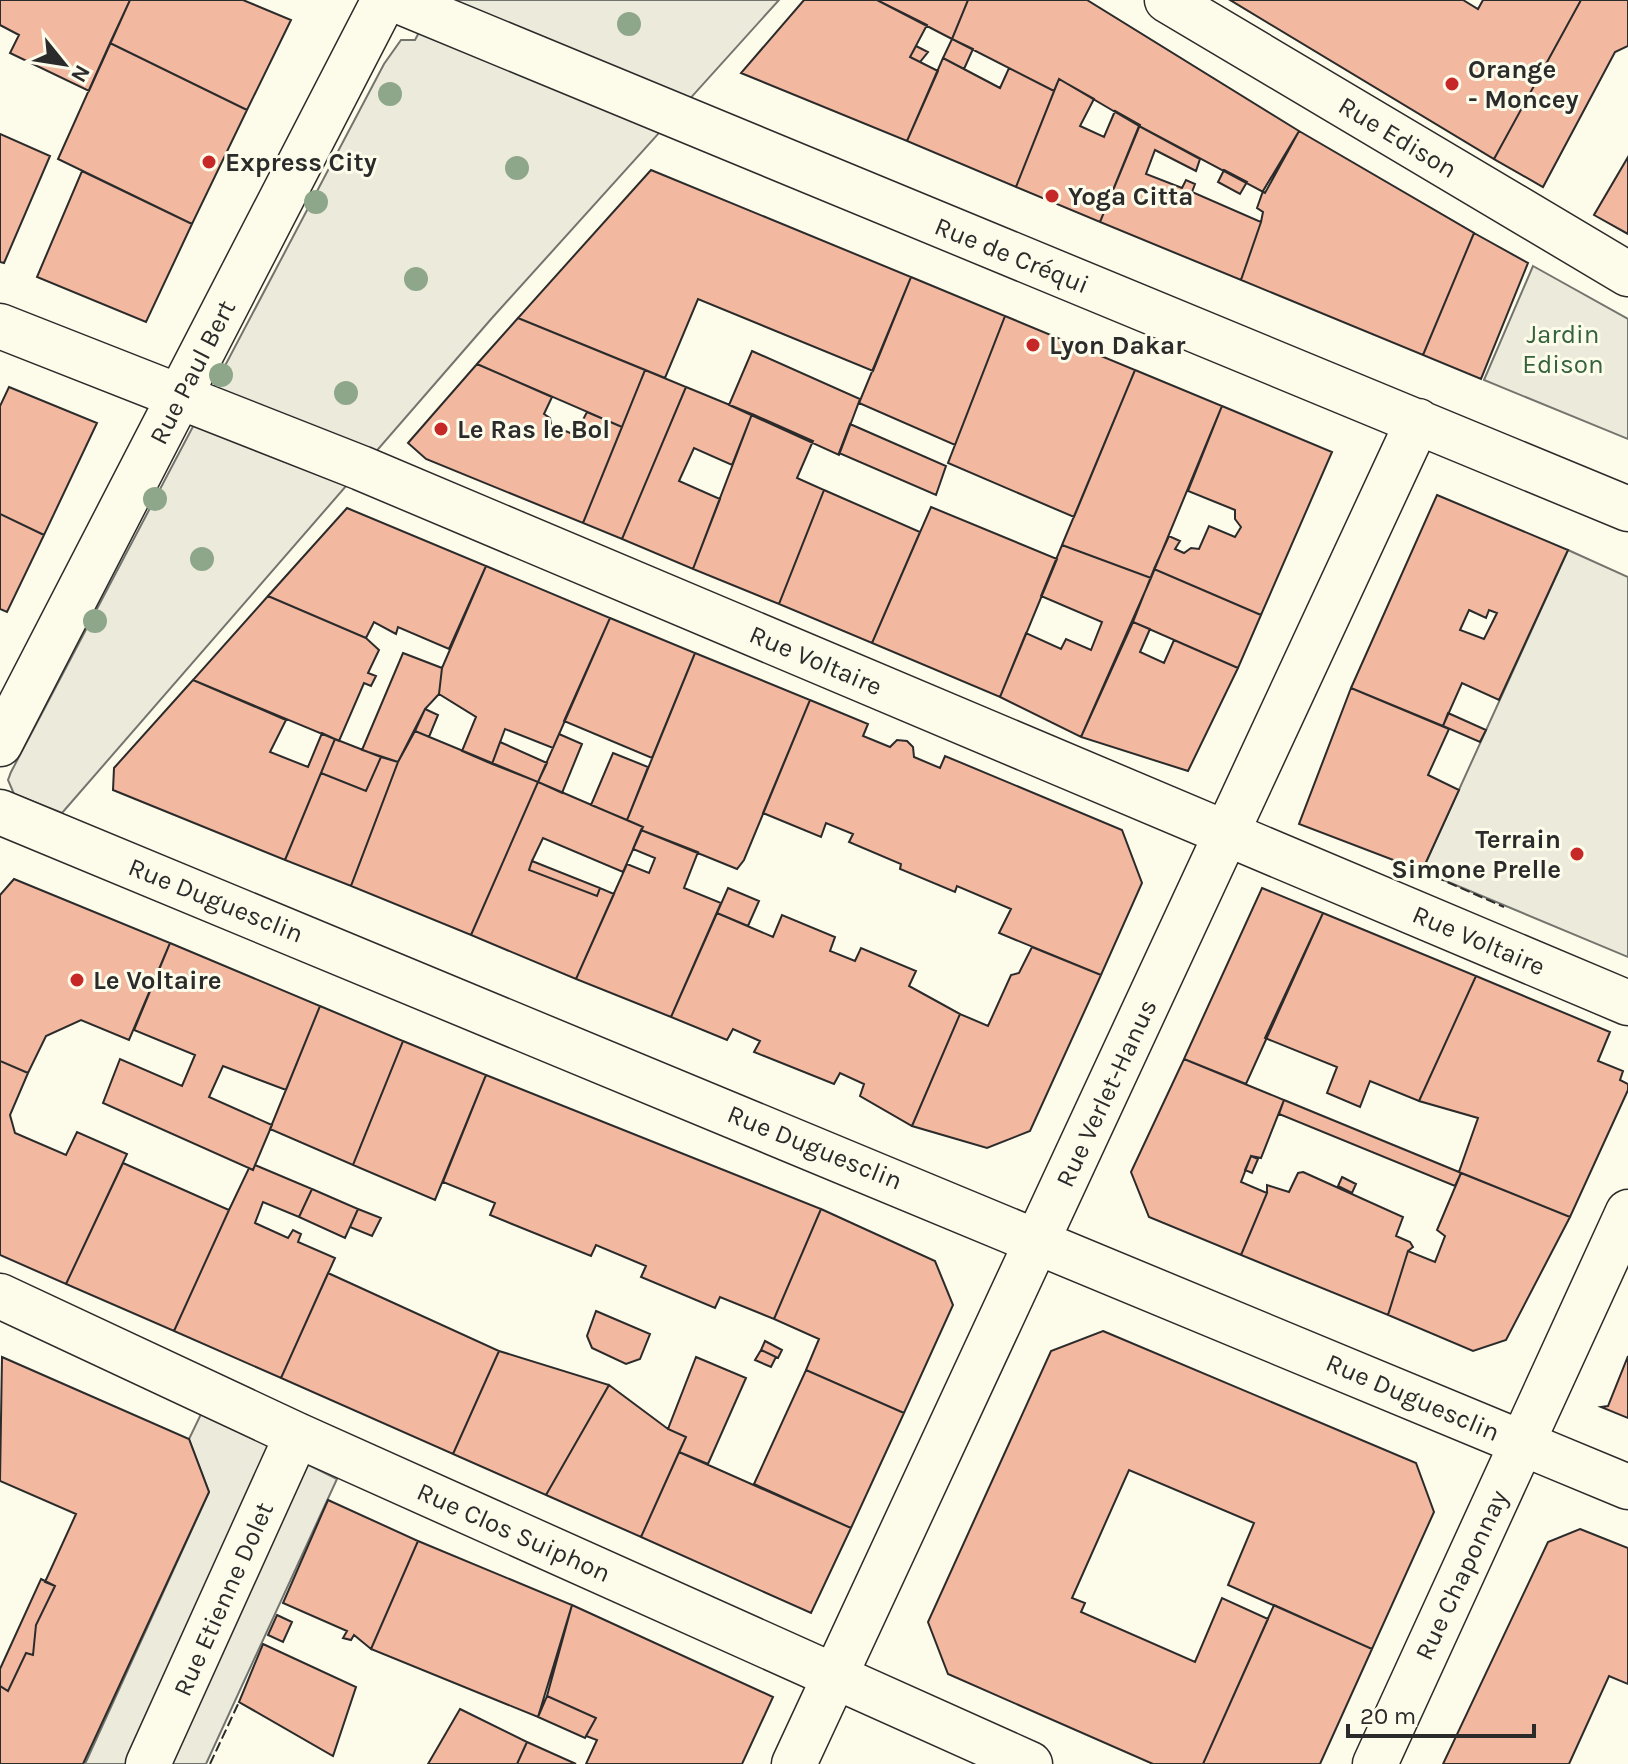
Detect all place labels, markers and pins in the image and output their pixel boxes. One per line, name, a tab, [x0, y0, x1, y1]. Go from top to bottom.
place label: Orange - Moncey	[1468, 54, 1579, 115]
marker: Orange - Moncey	[1443, 75, 1461, 93]
place label: Express City	[225, 147, 377, 178]
marker: Express City	[200, 153, 218, 171]
place label: Yoga Citta	[1068, 181, 1194, 212]
marker: Yoga Citta	[1043, 187, 1061, 205]
place label: Lyon Dakar	[1049, 330, 1186, 361]
marker: Lyon Dakar	[1024, 336, 1042, 354]
place label: Le Ras le Bol	[457, 414, 610, 445]
marker: Le Ras le Bol	[432, 420, 450, 438]
place label: Terrain Simone Prelle	[1391, 824, 1561, 885]
marker: Terrain Simone Prelle	[1568, 845, 1586, 863]
place label: Le Voltaire	[93, 965, 221, 996]
marker: Le Voltaire	[68, 971, 86, 989]

